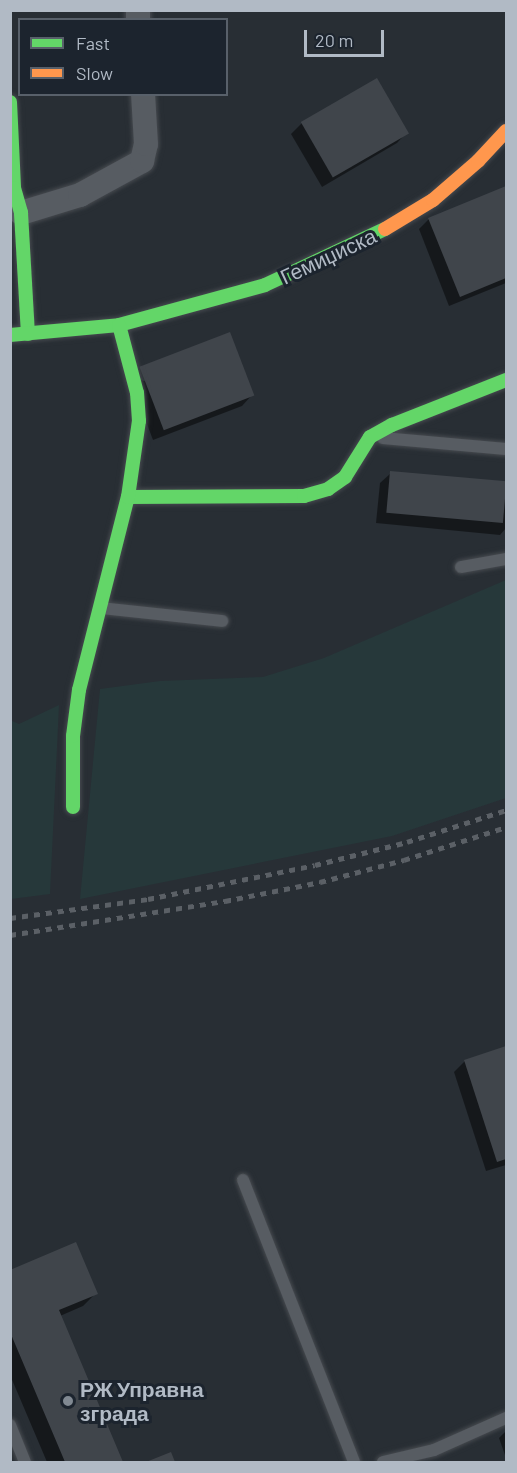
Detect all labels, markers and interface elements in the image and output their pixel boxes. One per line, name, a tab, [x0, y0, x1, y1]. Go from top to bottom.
legend	[18, 18, 228, 96]
scale bar	[307, 18, 386, 56]
text: 20 m	[315, 29, 353, 51]
text: Fast	[76, 32, 110, 54]
text: Slow	[76, 62, 113, 84]
street label: Гемиџиска	[276, 223, 380, 289]
place label: РЖ Управна зграда	[80, 1376, 204, 1426]
marker: РЖ Управна зграда	[61, 1394, 75, 1408]

